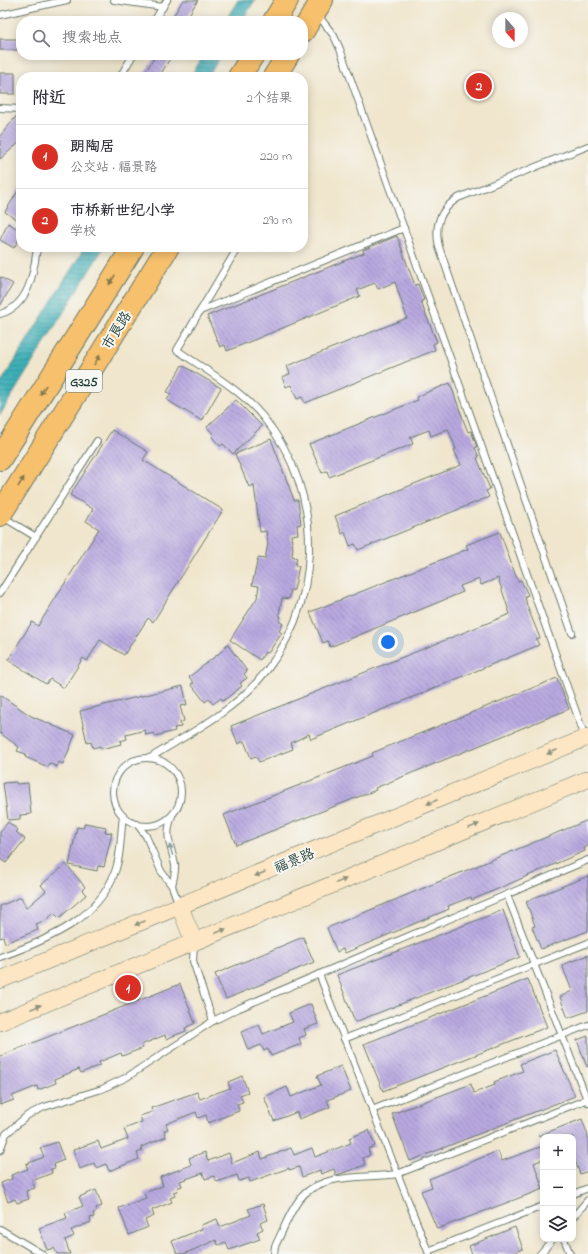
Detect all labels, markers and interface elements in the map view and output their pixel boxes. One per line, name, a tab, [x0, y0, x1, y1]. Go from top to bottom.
north arrow	[492, 12, 528, 48]
search box	[16, 16, 308, 60]
icon: search	[30, 27, 52, 49]
text: 搜索地点	[62, 27, 122, 49]
pin: 2	[466, 71, 492, 101]
text: 附近	[32, 86, 66, 111]
text: 2个结果	[247, 89, 292, 108]
text: 朗陶居	[70, 136, 115, 158]
text: 1	[43, 147, 47, 166]
text: 220 m	[260, 147, 292, 166]
text: 公交站 · 福景路	[70, 158, 157, 177]
text: 市桥新世纪小学	[70, 200, 175, 222]
text: 2	[42, 211, 48, 230]
text: 290 m	[263, 211, 292, 230]
text: 学校	[70, 222, 96, 241]
one-way arrow	[108, 275, 116, 285]
street label: 市良路	[97, 307, 137, 354]
one-way arrow	[93, 355, 101, 365]
road number: G325	[66, 370, 102, 392]
one-way arrow	[39, 385, 47, 395]
one-way arrow	[17, 476, 24, 488]
your location	[378, 632, 398, 652]
one-way arrow	[546, 749, 558, 756]
one-way arrow	[426, 799, 438, 806]
one-way arrow	[469, 823, 481, 829]
one-way arrow	[168, 844, 174, 856]
street label: 福景路	[271, 844, 318, 879]
one-way arrow	[255, 871, 266, 877]
one-way arrow	[335, 878, 347, 885]
one-way arrow	[134, 921, 146, 927]
one-way arrow	[215, 928, 226, 934]
pin: 1	[115, 973, 141, 1003]
one-way arrow	[31, 1004, 43, 1010]
map controls	[540, 1134, 576, 1242]
button: +	[540, 1134, 576, 1170]
button: −	[540, 1170, 576, 1206]
button: layers	[540, 1206, 576, 1242]

